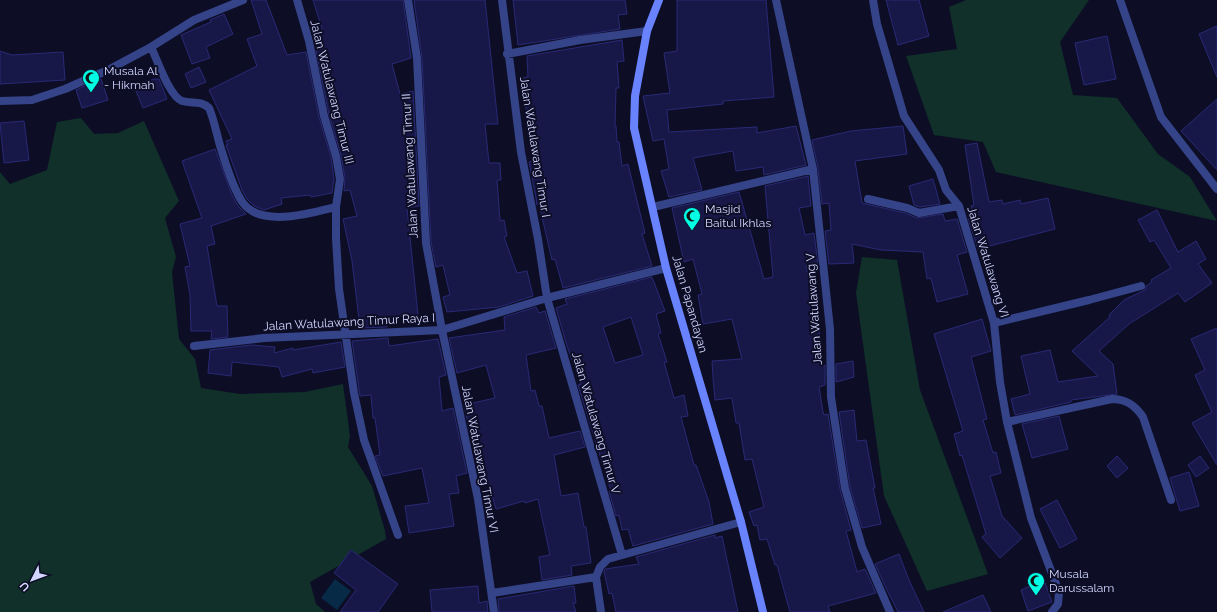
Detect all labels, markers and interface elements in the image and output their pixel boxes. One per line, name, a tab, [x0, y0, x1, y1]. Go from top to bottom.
street label: Jalan Watulawang Timur III	[307, 18, 357, 166]
place label: Musala Al - Hikmah	[104, 64, 159, 92]
mosque icon: Musala Al - Hikmah	[81, 68, 101, 93]
street label: Jalan Watulawang Timur I	[517, 76, 553, 218]
street label: Jalan Watulawang Timur II	[399, 93, 421, 239]
place label: Masjid Baitul Ikhlas	[705, 202, 771, 230]
street label: Jalan Watulawang VI	[964, 205, 1012, 319]
mosque icon: Masjid Baitul Ikhlas	[682, 206, 702, 231]
street label: Jalan Watulawang V	[803, 253, 825, 365]
street label: Jalan Papandayan	[669, 254, 711, 354]
street label: Jalan Watulawang Timur Raya I	[263, 311, 435, 333]
street label: Jalan Watulawang Timur V	[569, 350, 623, 496]
street label: Jalan Watulawang Timur VI	[459, 384, 501, 534]
north arrow	[12, 560, 52, 600]
place label: Musala Darussalam	[1049, 567, 1114, 595]
mosque icon: Musala Darussalam	[1026, 571, 1046, 596]
text: U	[17, 579, 33, 594]

